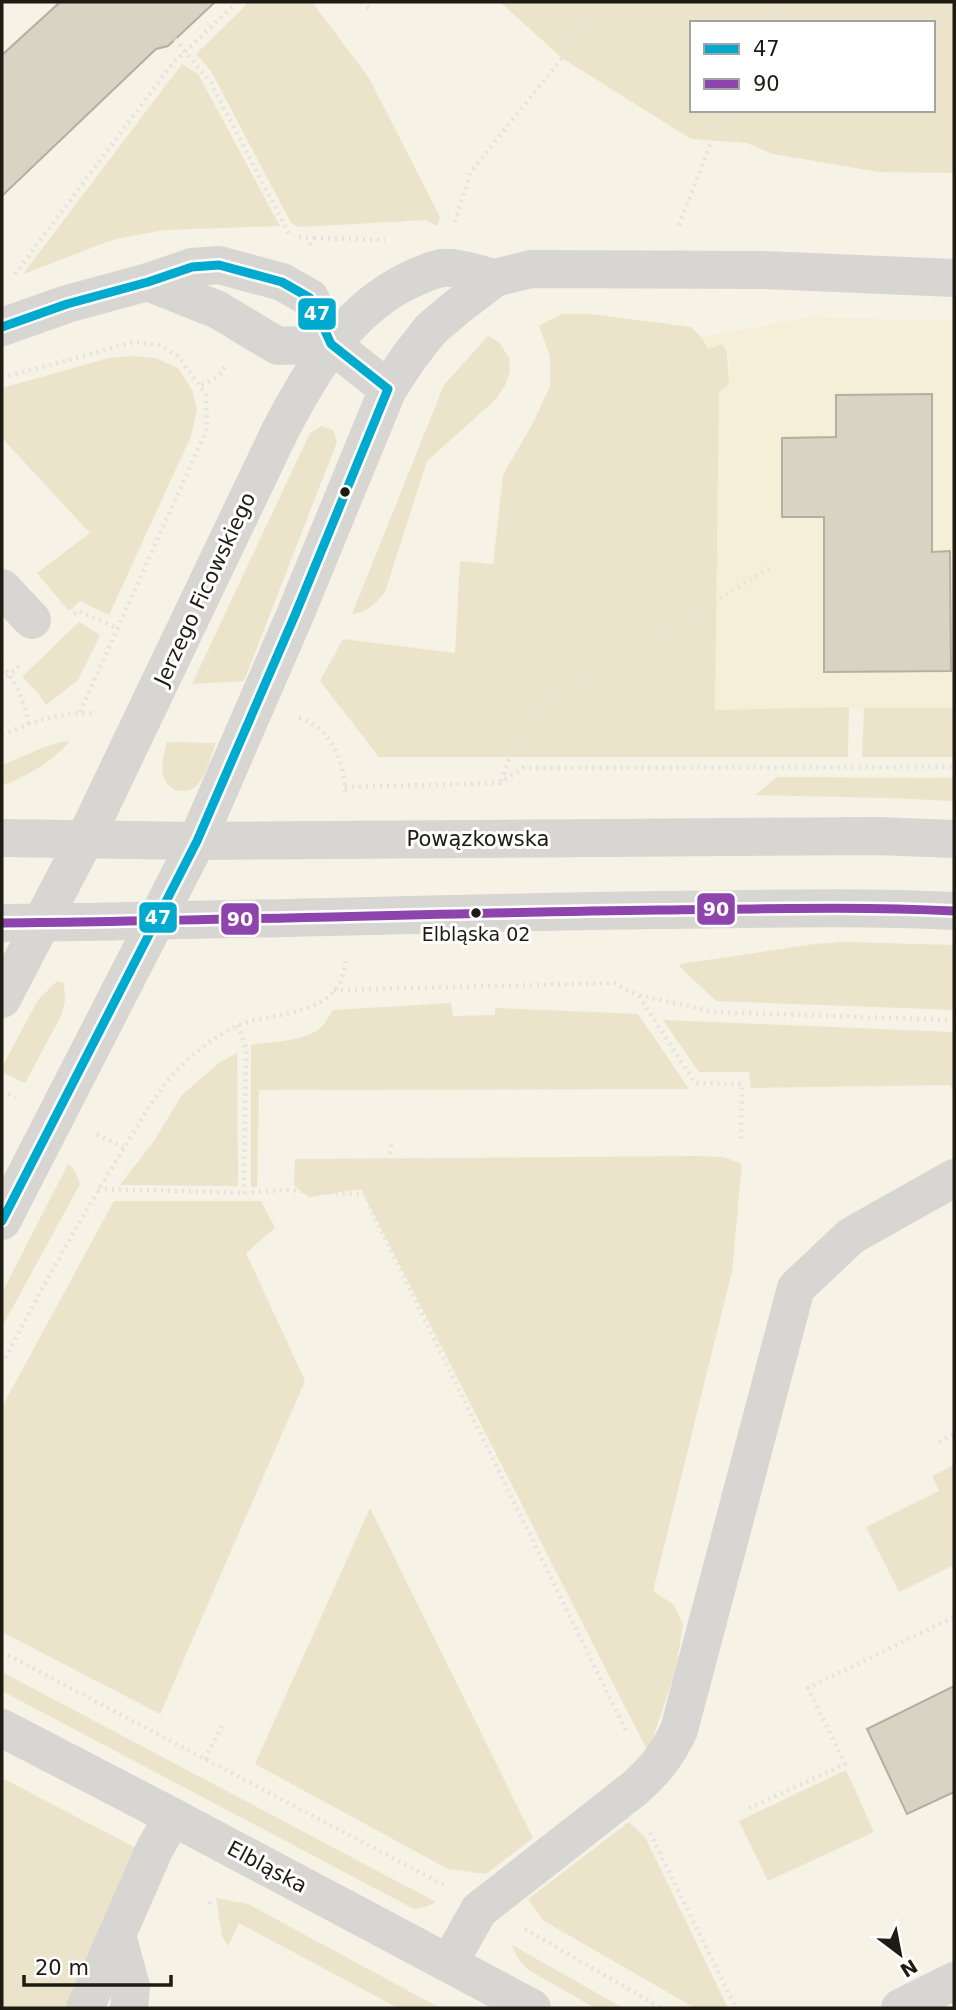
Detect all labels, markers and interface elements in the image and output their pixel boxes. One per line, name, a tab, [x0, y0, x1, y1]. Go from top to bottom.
legend	[690, 21, 935, 112]
text: 47	[753, 37, 780, 61]
text: 90	[753, 72, 780, 96]
line badge: 47	[297, 297, 337, 331]
text: 47	[304, 302, 330, 324]
unlabelled marker	[338, 485, 352, 499]
street label: Jerzego Ficowskiego	[149, 489, 260, 691]
street label: Powązkowska	[407, 827, 549, 851]
line badge: 90	[696, 892, 736, 926]
text: 90	[703, 898, 729, 920]
line badge: 47	[138, 901, 178, 934]
line badge: 90	[220, 902, 260, 936]
text: 47	[145, 906, 171, 928]
marker: Elbląska 02	[469, 906, 483, 920]
text: 90	[227, 908, 253, 930]
place label: Elbląska 02	[422, 923, 530, 945]
street label: Elbląska	[223, 1836, 311, 1898]
north arrow	[865, 1919, 935, 1989]
scale bar	[24, 1944, 172, 1988]
text: N	[896, 1955, 922, 1982]
text: 20 m	[35, 1956, 89, 1980]

